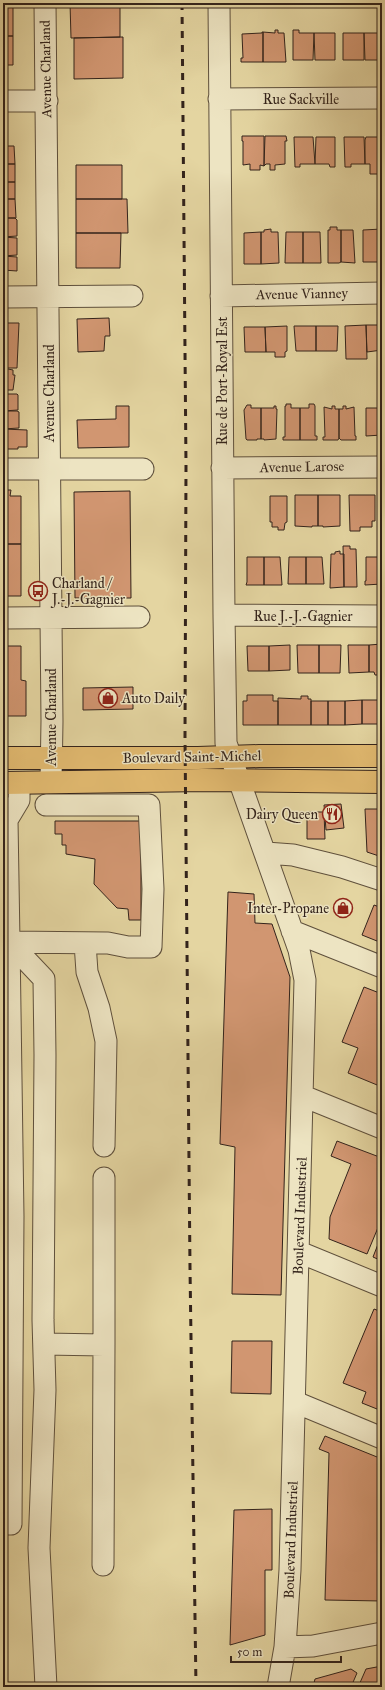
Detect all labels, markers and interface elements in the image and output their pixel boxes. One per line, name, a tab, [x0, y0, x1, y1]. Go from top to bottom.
street label: Avenue Charland	[37, 20, 55, 119]
street label: Rue Sackville	[263, 91, 339, 108]
street label: Avenue Vianney	[255, 285, 349, 303]
street label: Rue de Port-Royal Est	[214, 317, 231, 445]
street label: Avenue Charland	[41, 344, 58, 443]
street label: Avenue Larose	[259, 458, 345, 476]
place label: Charland / J.-J.-Gagnier	[50, 575, 126, 609]
bus stop icon: Charland / J.-J.-Gagnier	[27, 580, 49, 602]
street label: Rue J.-J.-Gagnier	[253, 608, 353, 626]
street label: Avenue Charland	[43, 668, 60, 767]
shop icon: Auto Daily	[97, 687, 119, 709]
place label: Auto Daily	[121, 690, 185, 707]
street label: Boulevard Saint-Michel	[122, 747, 262, 767]
restaurant icon: Dairy Queen	[321, 803, 343, 825]
place label: Dairy Queen	[246, 806, 318, 823]
shop icon: Inter-Propane	[332, 897, 354, 919]
place label: Inter-Propane	[247, 900, 329, 917]
street label: Boulevard Industriel	[289, 1157, 311, 1275]
street label: Boulevard Industriel	[280, 1481, 302, 1599]
scale bar	[231, 1638, 341, 1664]
text: 50 m	[237, 1645, 262, 1659]

